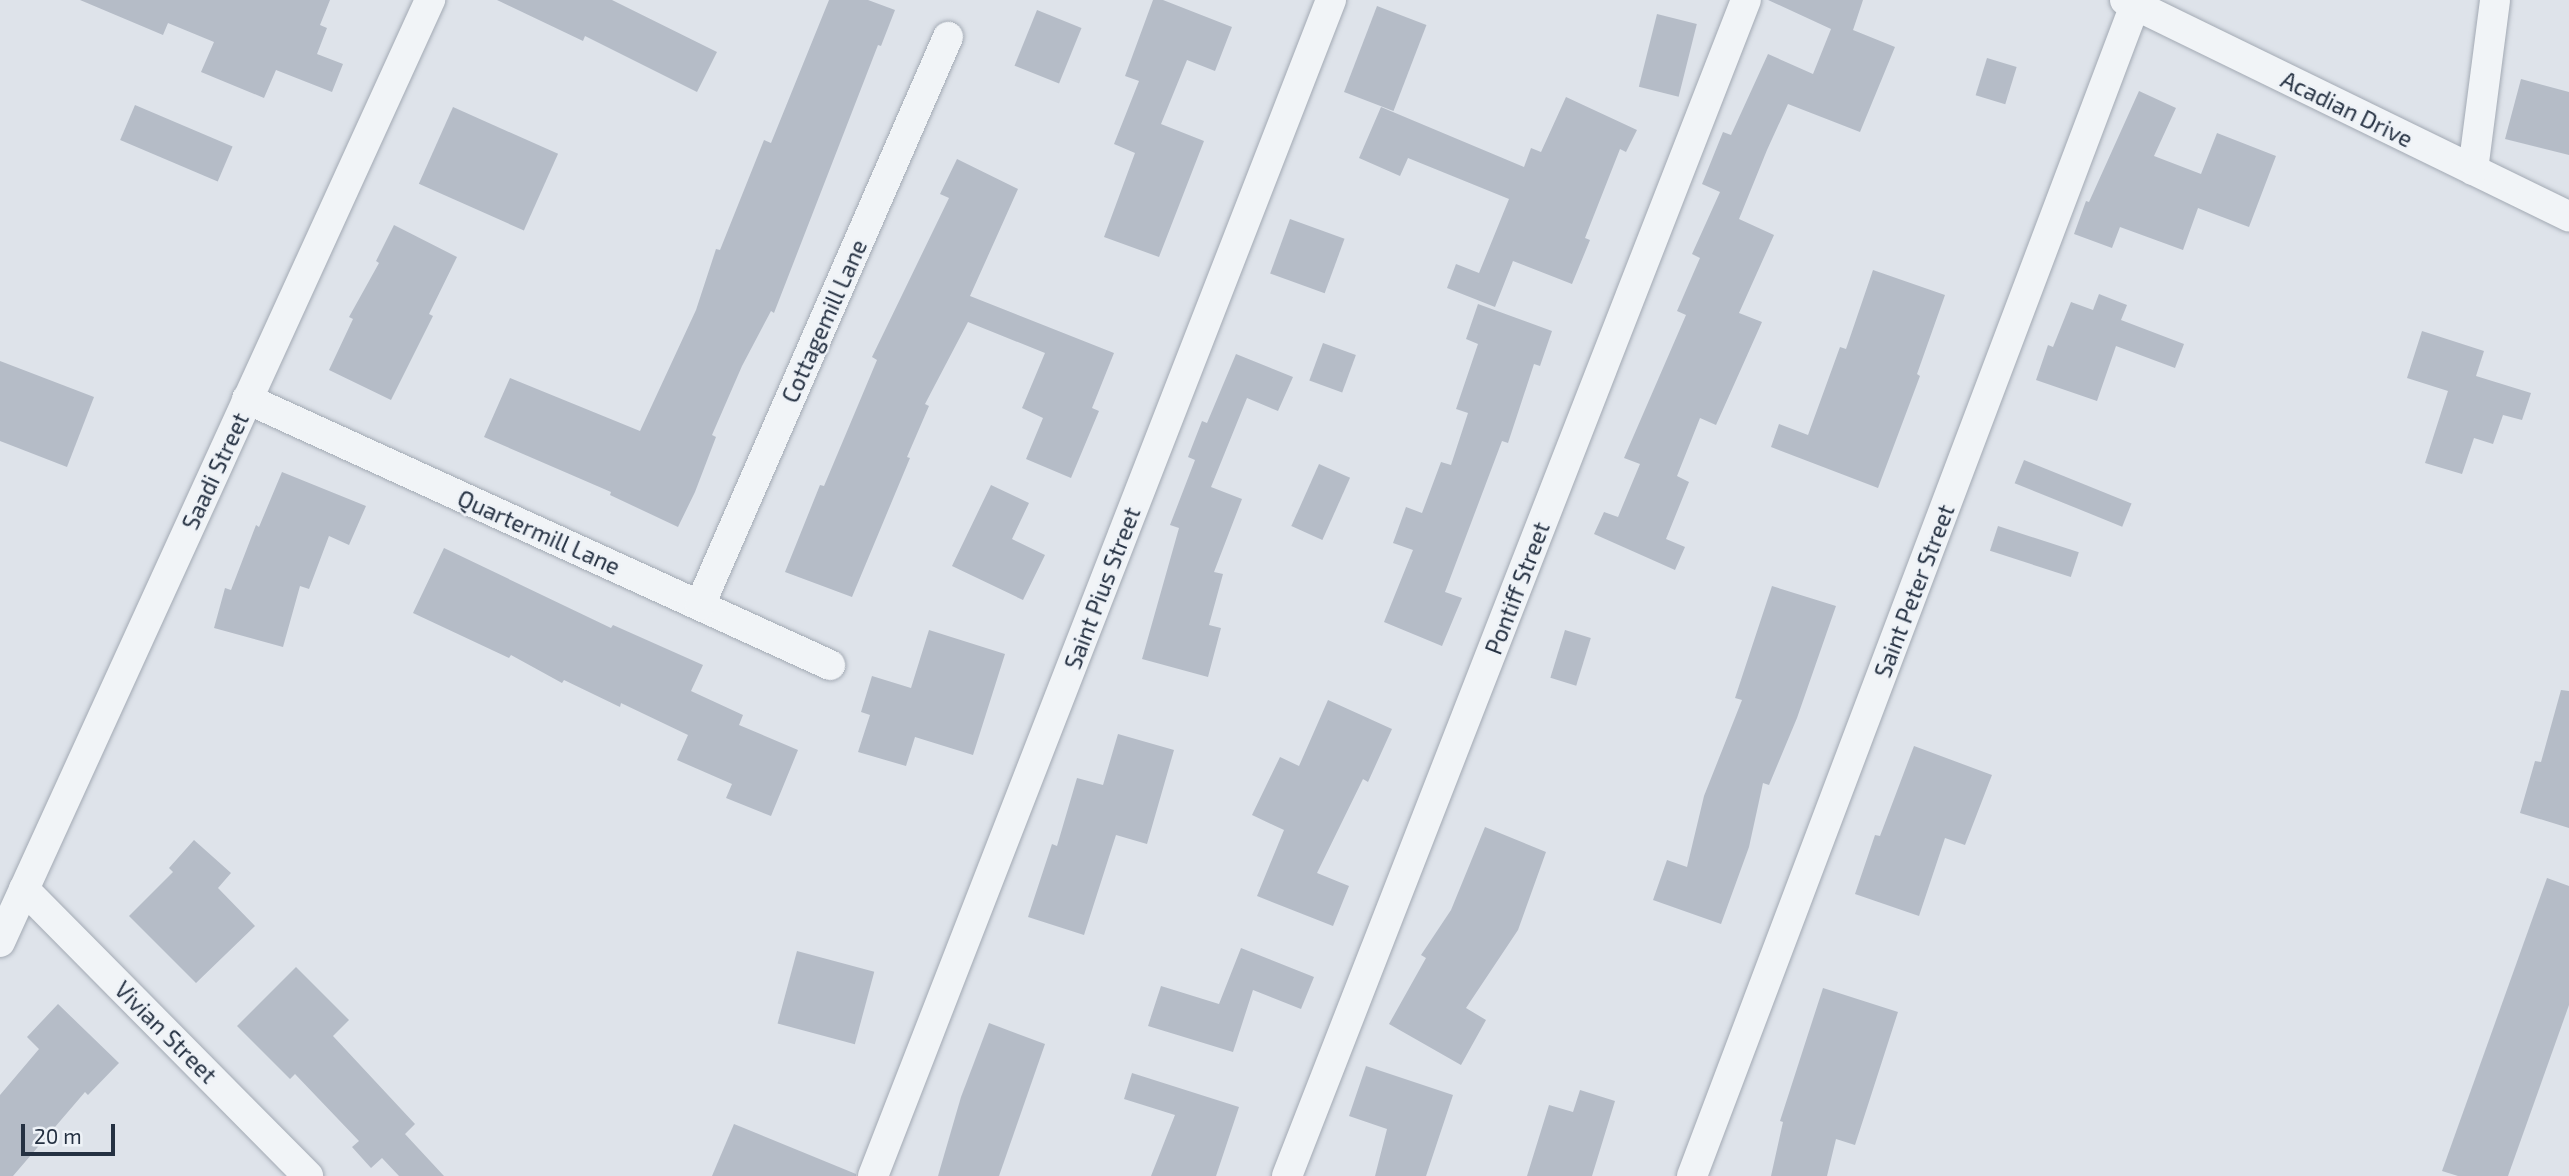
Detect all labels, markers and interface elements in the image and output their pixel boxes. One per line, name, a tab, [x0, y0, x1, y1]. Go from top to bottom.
street label: Acadian Drive	[2277, 65, 2417, 153]
street label: Cottagemill Lane	[776, 235, 872, 407]
street label: Saadi Street	[176, 408, 254, 534]
street label: Quartermill Lane	[453, 484, 625, 580]
street label: Saint Peter Street	[1868, 500, 1960, 682]
street label: Saint Pius Street	[1058, 503, 1146, 673]
street label: Pontiff Street	[1479, 518, 1555, 658]
street label: Vivian Street	[109, 975, 223, 1089]
scale bar	[24, 1110, 119, 1154]
text: 20 m	[34, 1123, 82, 1148]

